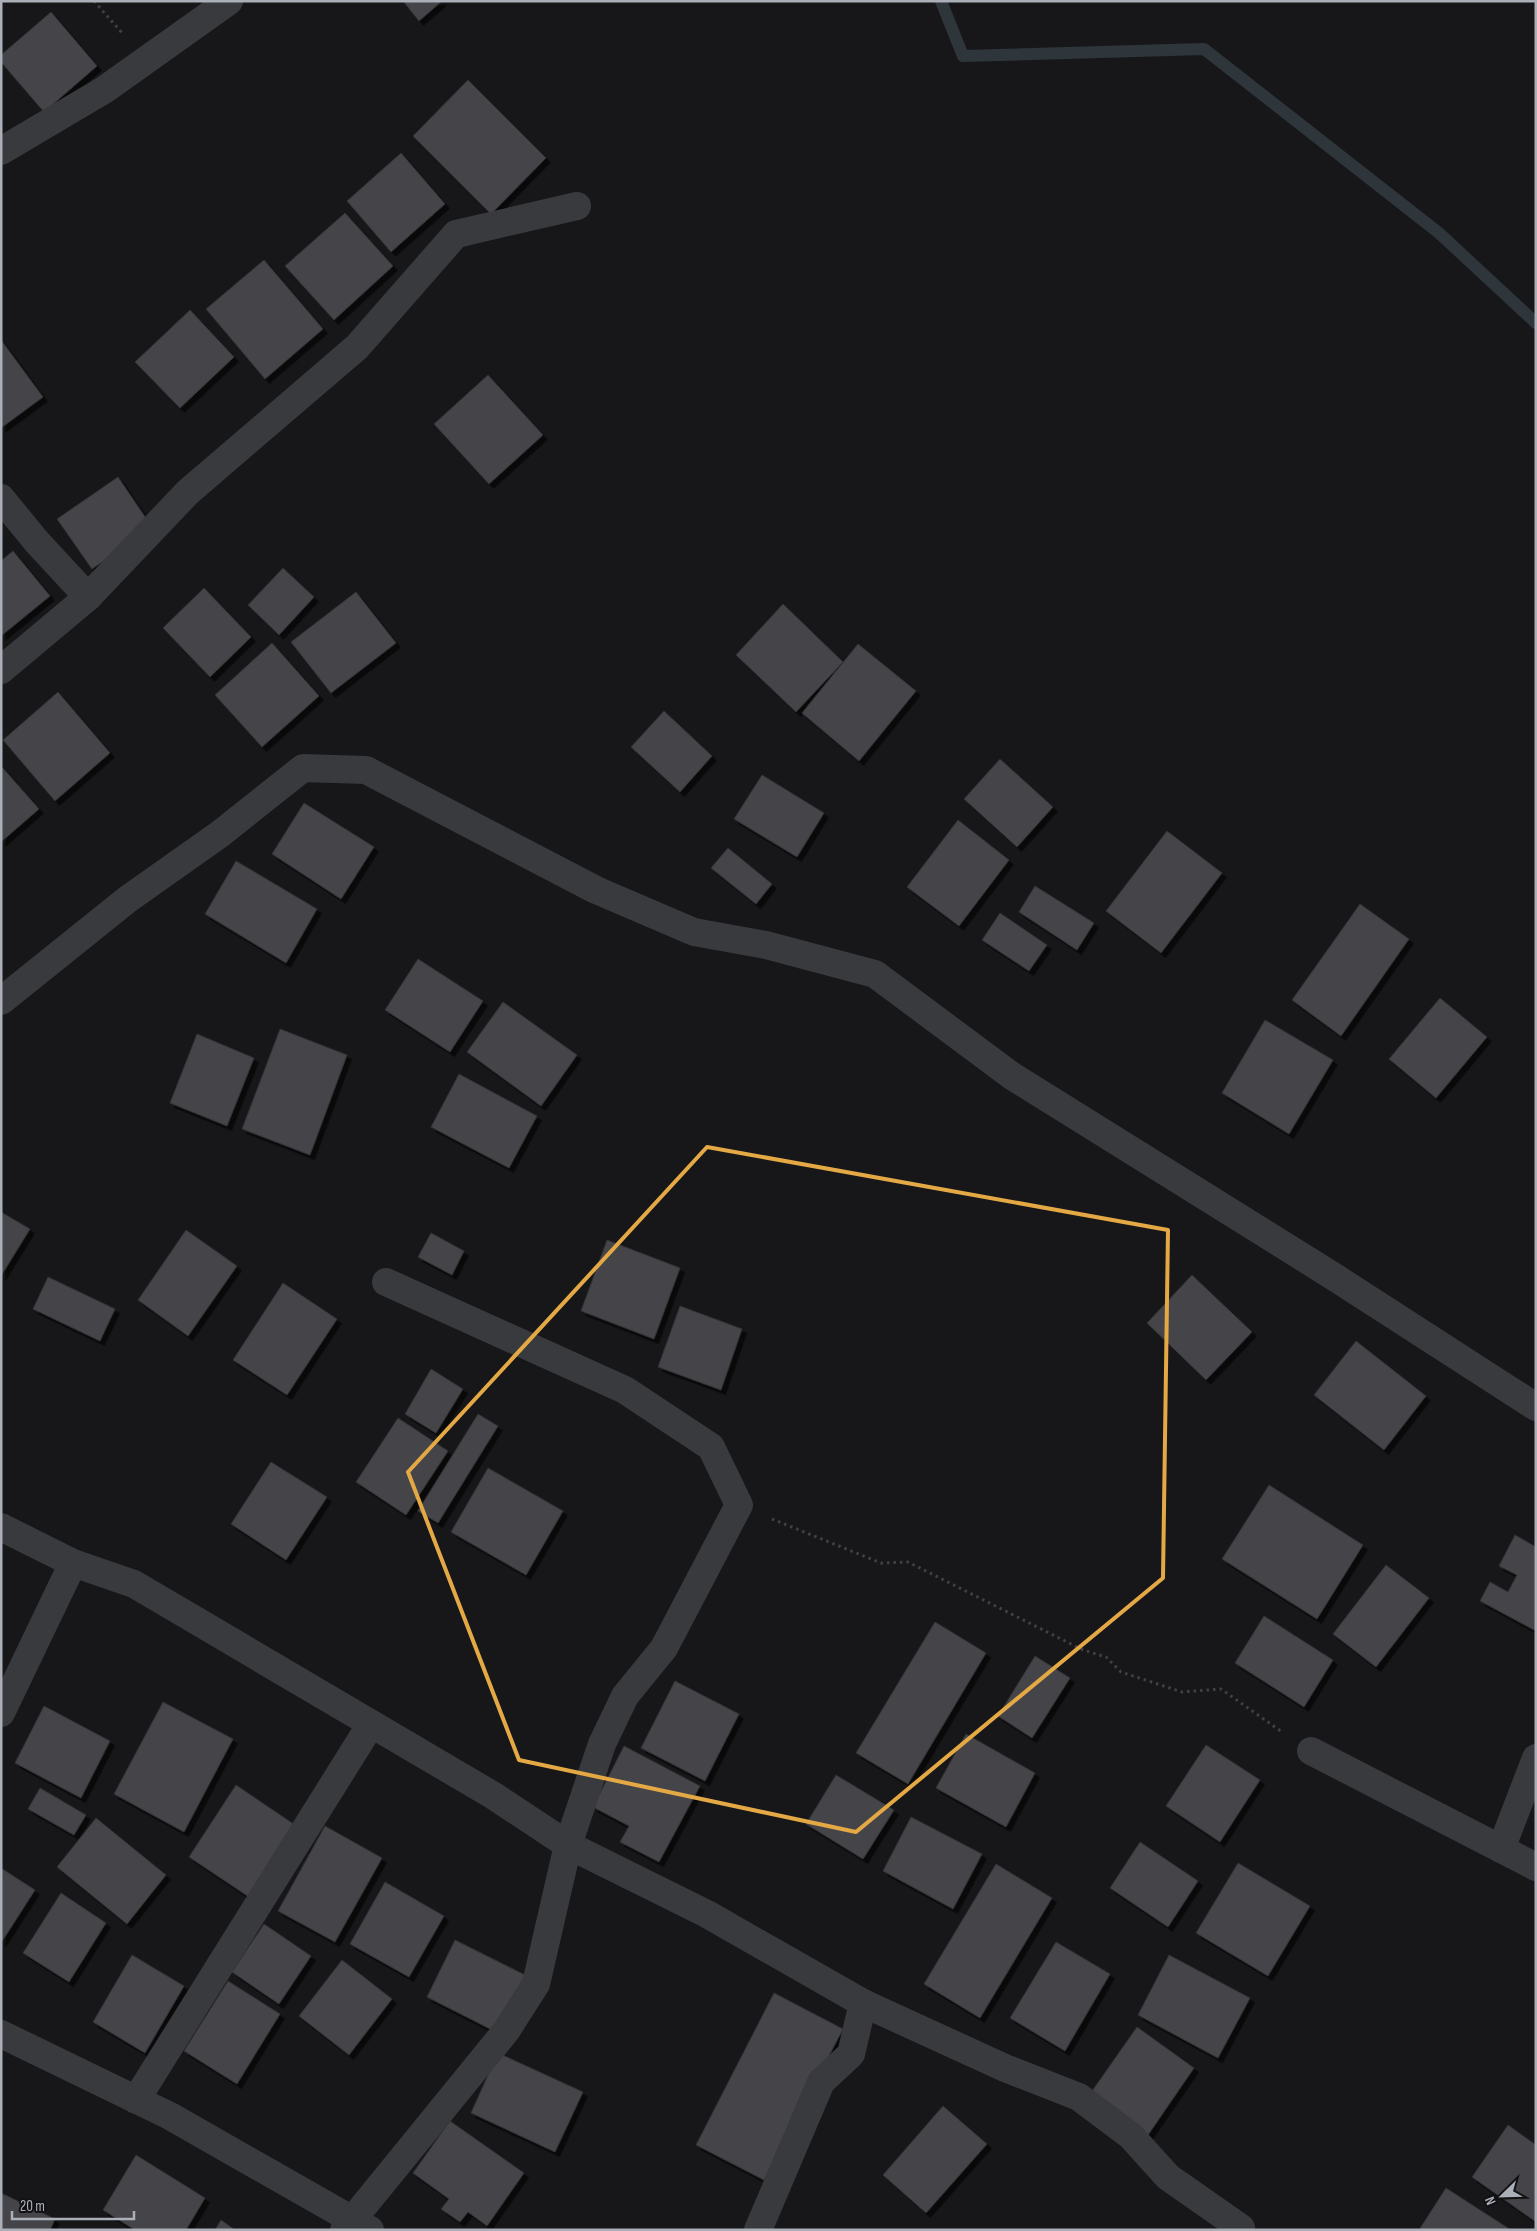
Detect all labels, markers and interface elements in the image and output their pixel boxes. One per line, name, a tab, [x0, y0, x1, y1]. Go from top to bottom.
north arrow	[1477, 2171, 1527, 2221]
scale bar	[12, 2188, 135, 2220]
text: N	[1481, 2194, 1500, 2208]
text: 20 m	[20, 2197, 45, 2216]

